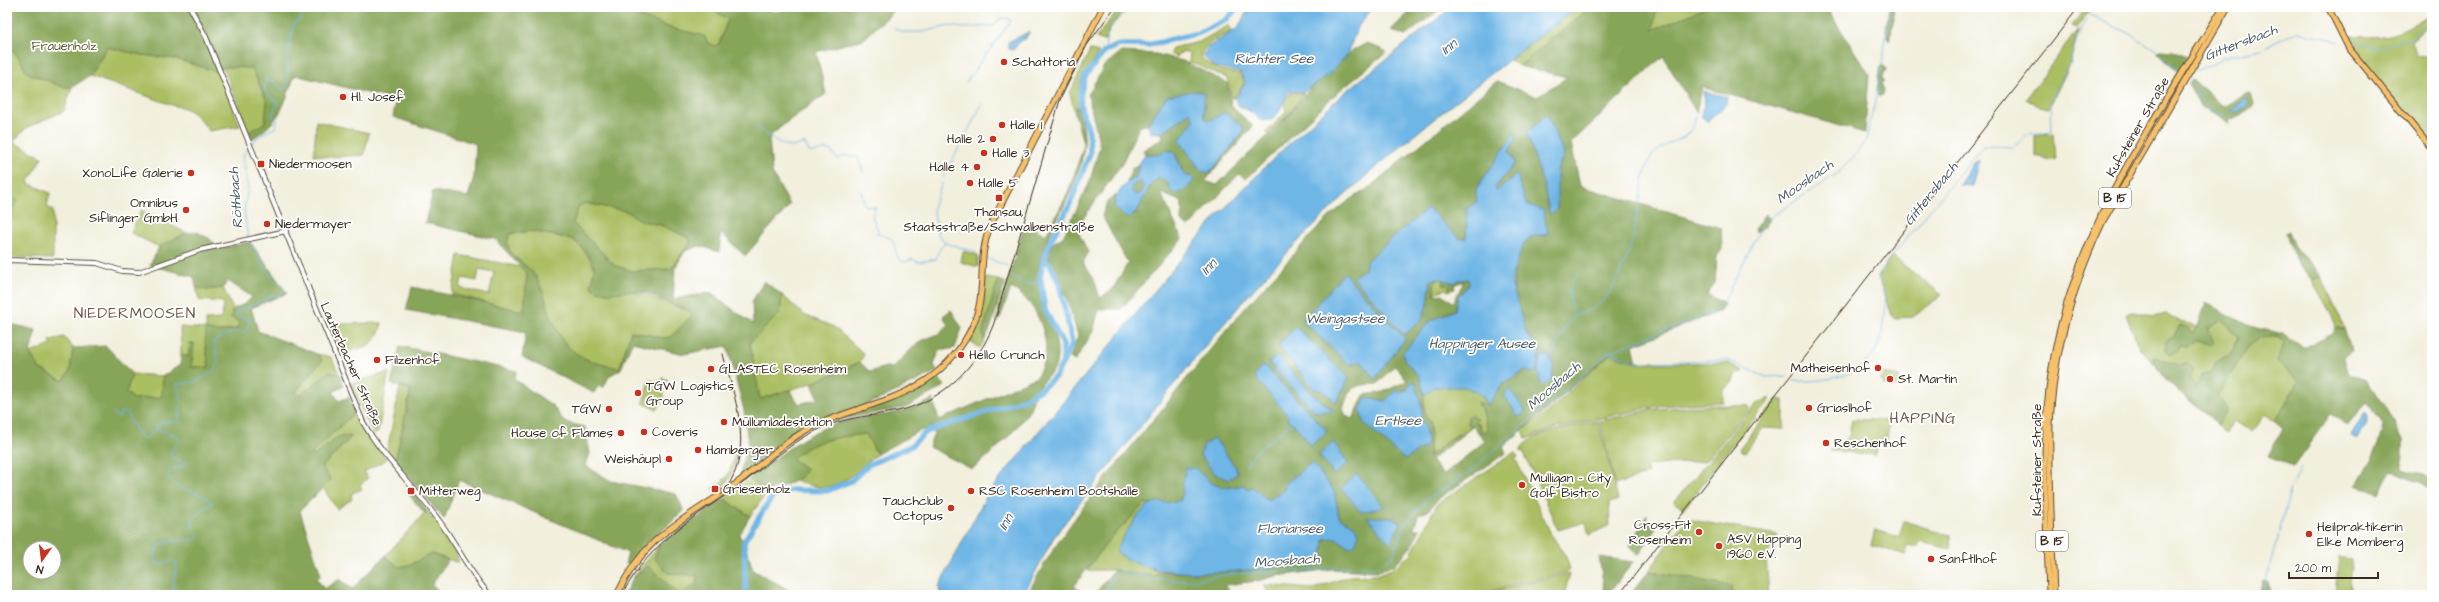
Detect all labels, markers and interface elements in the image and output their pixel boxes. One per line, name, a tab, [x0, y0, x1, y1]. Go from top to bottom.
water label: Gittersbach	[2202, 20, 2281, 66]
water label: Inn	[1436, 34, 1462, 60]
park label: Frauenholz	[31, 37, 97, 55]
water label: Richter See	[1235, 49, 1315, 69]
place label: Schattoria	[1012, 53, 1076, 71]
marker: Schattoria	[999, 57, 1009, 67]
street label: Kufsteiner Straße	[2102, 74, 2174, 180]
place label: Hl. Josef	[351, 88, 404, 106]
marker: Hl. Josef	[338, 92, 348, 102]
place label: Halle 1	[1010, 116, 1043, 134]
marker: Halle 1	[997, 120, 1007, 130]
place label: Halle 2	[947, 130, 986, 148]
marker: Halle 2	[988, 134, 998, 144]
place label: Halle 3	[992, 144, 1030, 162]
marker: Halle 3	[979, 148, 989, 158]
place label: Niedermoosen	[269, 155, 352, 173]
water label: Moosbach	[1773, 155, 1838, 209]
water label: Gittersbach	[1899, 157, 1963, 230]
place label: Halle 4	[929, 158, 969, 176]
marker: Niedermoosen	[256, 159, 266, 169]
marker: Halle 4	[972, 162, 982, 172]
place label: XonoLife Galerie	[82, 164, 183, 182]
water label: Röthbach	[224, 166, 248, 229]
marker: XonoLife Galerie	[186, 168, 196, 178]
place label: Halle 5	[978, 174, 1018, 192]
marker: Halle 5	[965, 178, 975, 188]
road number: B 15	[2099, 188, 2131, 208]
marker: Thansau, Staatsstraße/Schwalbenstraße	[994, 193, 1004, 203]
place label: Omnibus Siflinger GmbH	[89, 194, 178, 228]
place label: Thansau, Staatsstraße/Schwalbenstraße	[903, 203, 1095, 236]
marker: Omnibus Siflinger GmbH	[181, 205, 191, 215]
place label: Niedermayer	[275, 215, 351, 234]
marker: Niedermayer	[262, 219, 272, 229]
water label: Inn	[1196, 254, 1222, 280]
street label: Lauterbacher Straße	[316, 299, 386, 429]
district label: NIEDERMOOSEN	[74, 303, 196, 324]
water label: Weingastsee	[1305, 309, 1386, 329]
water label: Happinger Ausee	[1429, 334, 1537, 354]
place label: Hello Crunch	[969, 346, 1045, 364]
marker: Hello Crunch	[956, 350, 966, 360]
place label: Filzenhof	[385, 351, 440, 369]
marker: Filzenhof	[372, 355, 382, 365]
water label: Moosbach	[1523, 356, 1586, 415]
place label: Matheisenhof	[1790, 359, 1870, 377]
place label: GLASTEC Rosenheim	[719, 360, 847, 378]
marker: Matheisenhof	[1873, 363, 1883, 373]
marker: GLASTEC Rosenheim	[706, 364, 716, 374]
place label: St. Martin	[1898, 370, 1957, 388]
marker: St. Martin	[1885, 374, 1895, 384]
place label: TGW Logistics Group	[646, 377, 734, 410]
marker: TGW Logistics Group	[633, 388, 643, 398]
place label: Griaslhof	[1817, 399, 1872, 417]
place label: TGW	[572, 400, 602, 418]
marker: Griaslhof	[1804, 403, 1814, 413]
marker: TGW	[604, 404, 614, 414]
street label: Kufsteiner Straße	[2028, 404, 2046, 516]
district label: HAPPING	[1890, 408, 1956, 429]
water label: Ertlsee	[1375, 411, 1422, 431]
place label: Müllumladestation	[732, 413, 832, 431]
marker: Müllumladestation	[719, 417, 729, 427]
place label: Coveris	[652, 423, 698, 441]
place label: House of Flames	[511, 424, 613, 442]
marker: Coveris	[639, 427, 649, 437]
marker: House of Flames	[616, 428, 626, 438]
place label: Reschenhof	[1834, 434, 1907, 452]
marker: Reschenhof	[1821, 438, 1831, 448]
place label: Hamberger	[706, 441, 773, 460]
marker: Hamberger	[693, 445, 703, 455]
place label: Weishäupl	[604, 450, 661, 468]
marker: Weishäupl	[664, 454, 674, 464]
place label: Mulligan - City Golf Bistro	[1530, 469, 1611, 502]
place label: Griesenholz	[723, 480, 791, 498]
marker: Mulligan - City Golf Bistro	[1517, 480, 1527, 490]
place label: Mitterweg	[419, 482, 481, 501]
place label: RSC Rosenheim Bootshalle	[979, 482, 1138, 500]
marker: Griesenholz	[710, 484, 720, 494]
marker: Mitterweg	[406, 486, 416, 496]
marker: RSC Rosenheim Bootshalle	[966, 486, 976, 496]
place label: Tauchclub Octopus	[883, 492, 944, 525]
marker: Tauchclub Octopus	[946, 503, 956, 513]
water label: Inn	[993, 509, 1019, 534]
place label: Cross-Fit Rosenheim	[1629, 516, 1692, 549]
place label: Heilpraktikerin Elke Momberg	[2317, 518, 2404, 552]
water label: Floriansee	[1257, 519, 1324, 539]
marker: Cross-Fit Rosenheim	[1694, 527, 1704, 537]
marker: Heilpraktikerin Elke Momberg	[2304, 529, 2314, 539]
place label: ASV Happing 1960 e.V.	[1727, 530, 1801, 563]
road number: B 15	[2036, 531, 2068, 551]
north arrow	[22, 540, 62, 580]
marker: ASV Happing 1960 e.V.	[1714, 541, 1724, 551]
water label: Moosbach	[1254, 549, 1321, 573]
place label: Sanftlhof	[1939, 550, 1997, 568]
marker: Sanftlhof	[1926, 554, 1936, 564]
scale bar	[2289, 554, 2378, 580]
text: 200 m	[2295, 560, 2332, 577]
text: N	[34, 561, 45, 577]

